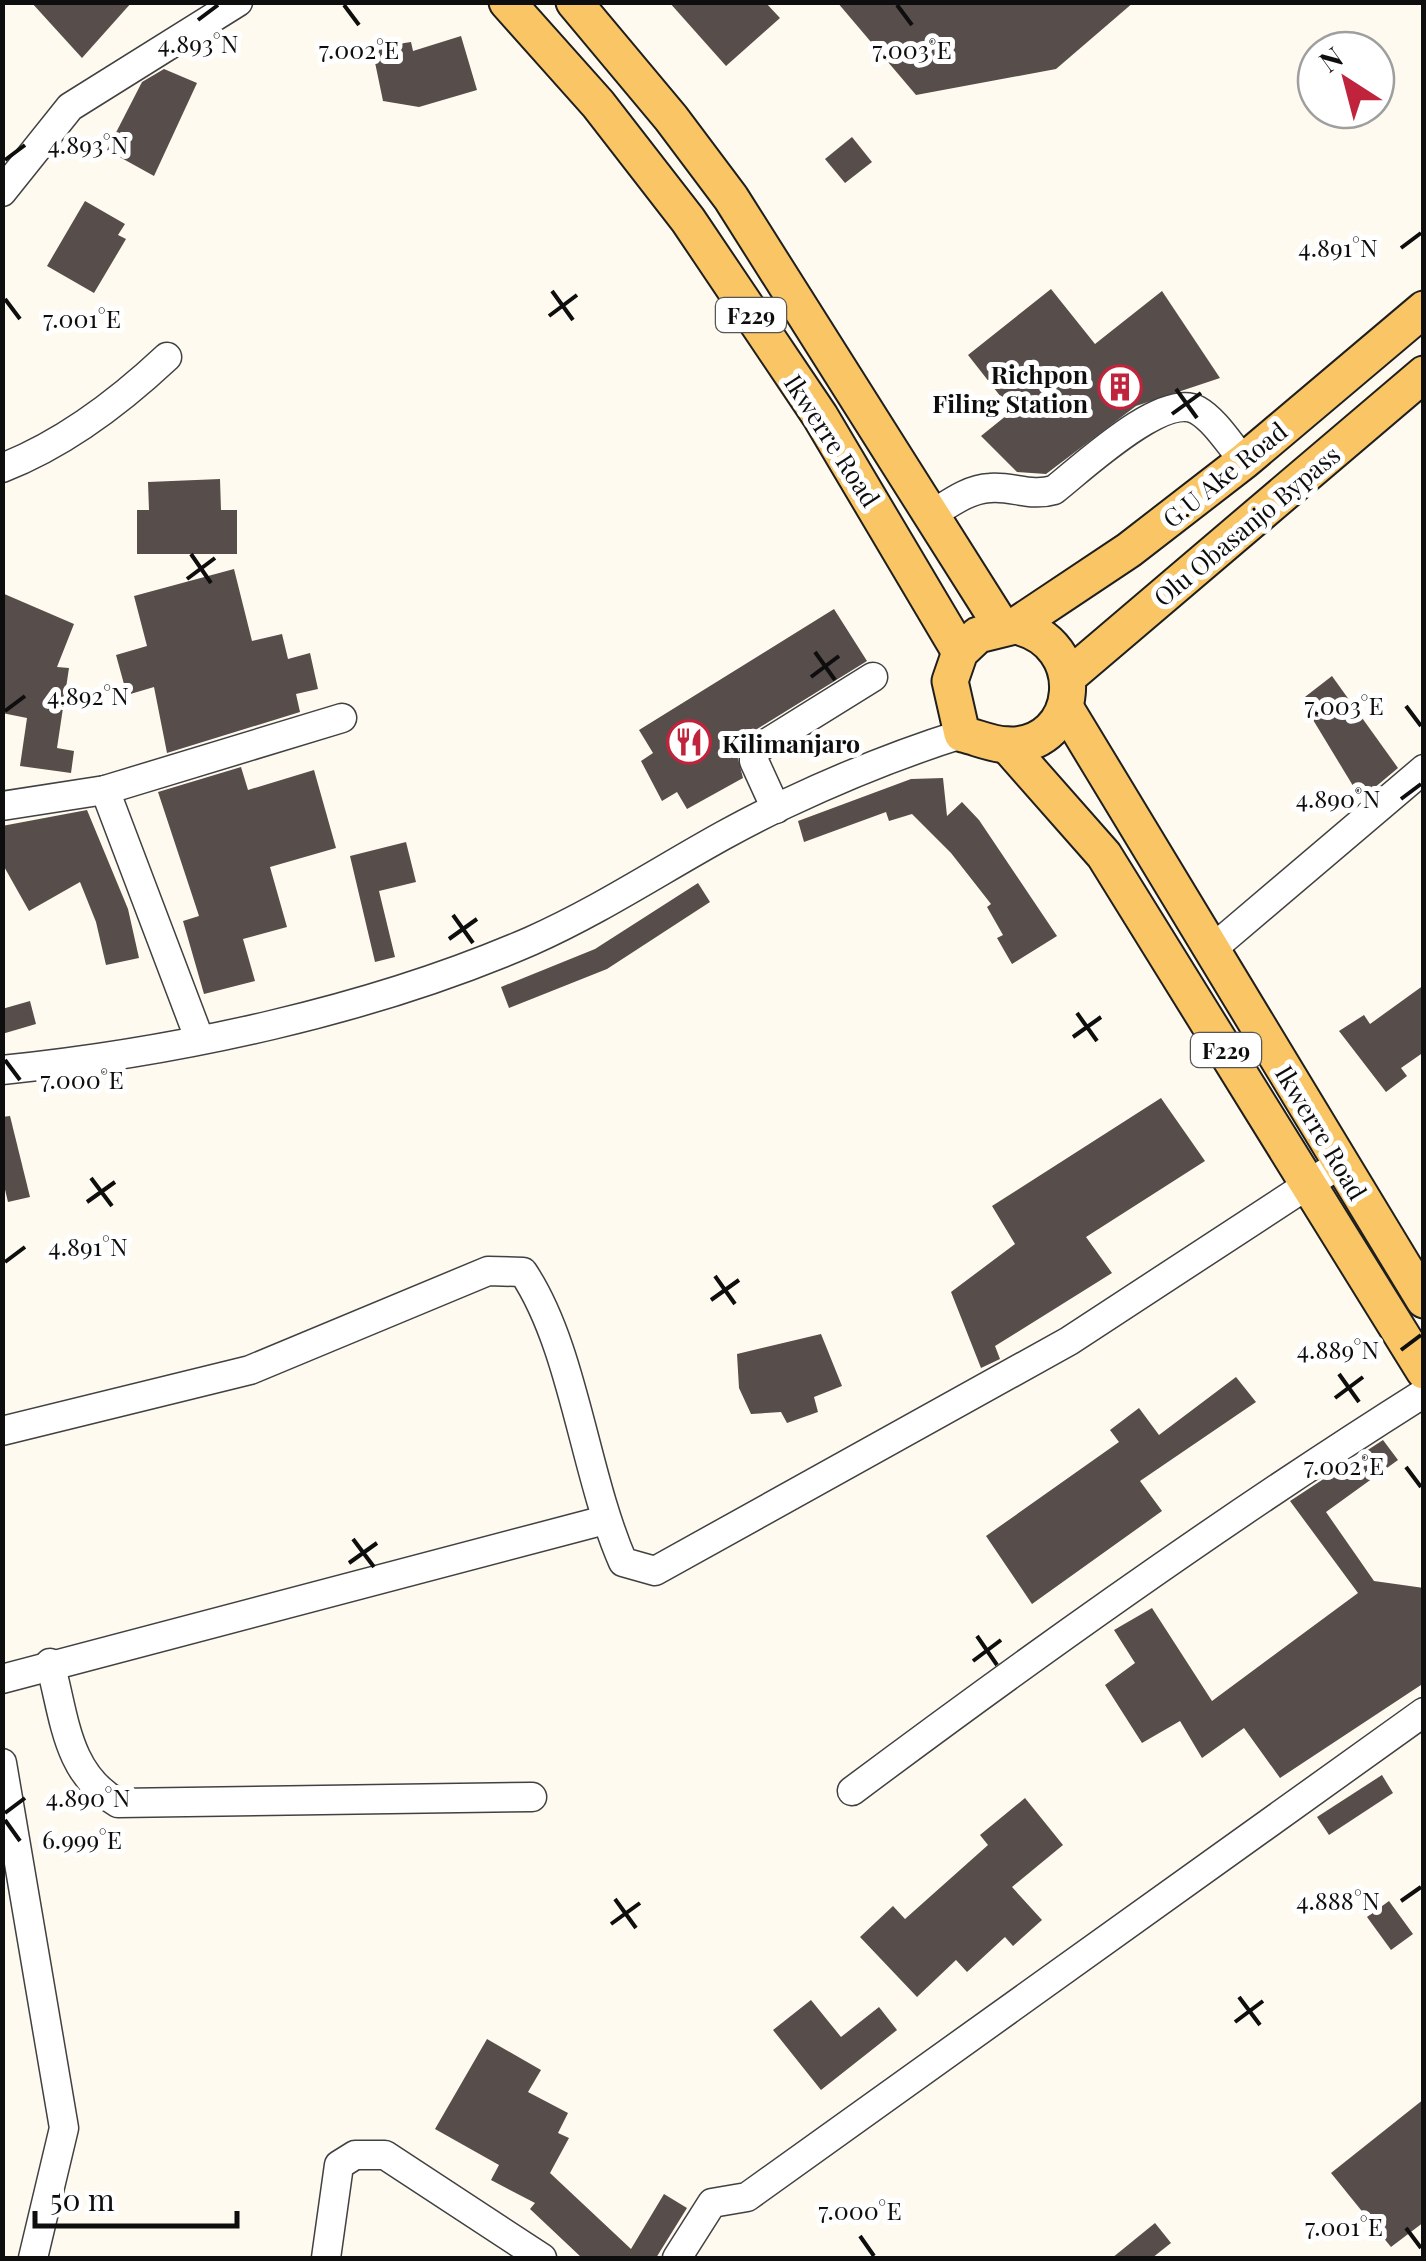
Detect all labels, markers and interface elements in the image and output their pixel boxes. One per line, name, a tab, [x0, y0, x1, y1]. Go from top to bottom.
text: 4.893°N	[158, 26, 238, 59]
north arrow	[1296, 30, 1396, 130]
text: 7.002°E	[319, 32, 399, 65]
text: 7.003°E	[872, 32, 952, 65]
text: N	[1311, 38, 1349, 79]
text: 4.893°N	[48, 127, 128, 160]
text: 4.891°N	[1298, 230, 1378, 263]
road number: F229	[716, 298, 786, 332]
text: 7.001°E	[43, 301, 121, 334]
place label: Richpon Filing Station	[932, 357, 1089, 419]
building icon: Richpon Filing Station	[1097, 364, 1143, 410]
street label: Ikwerre Road	[778, 368, 888, 512]
street label: G.U Ake Road	[1155, 414, 1293, 534]
street label: Olu Obasanjo Bypass	[1146, 437, 1346, 613]
text: 4.892°N	[47, 678, 129, 711]
text: 7.003°E	[1304, 688, 1384, 721]
restaurant icon: Kilimanjaro	[666, 719, 712, 765]
place label: Kilimanjaro	[722, 726, 860, 759]
text: 4.890°N	[1296, 781, 1380, 814]
road number: F229	[1191, 1033, 1261, 1067]
street label: Ikwerre Road	[1269, 1059, 1375, 1205]
text: 7.000°E	[40, 1062, 124, 1095]
text: 4.891°N	[48, 1229, 128, 1262]
text: 4.889°N	[1297, 1332, 1379, 1365]
text: 7.002°E	[1304, 1448, 1384, 1481]
text: 4.890°N	[46, 1780, 130, 1813]
text: 6.999°E	[42, 1822, 122, 1855]
text: 4.888°N	[1296, 1883, 1380, 1916]
scale bar	[35, 2166, 238, 2228]
text: 50 m	[50, 2179, 115, 2219]
text: 7.000°E	[818, 2193, 902, 2226]
text: 7.001°E	[1305, 2209, 1383, 2242]

